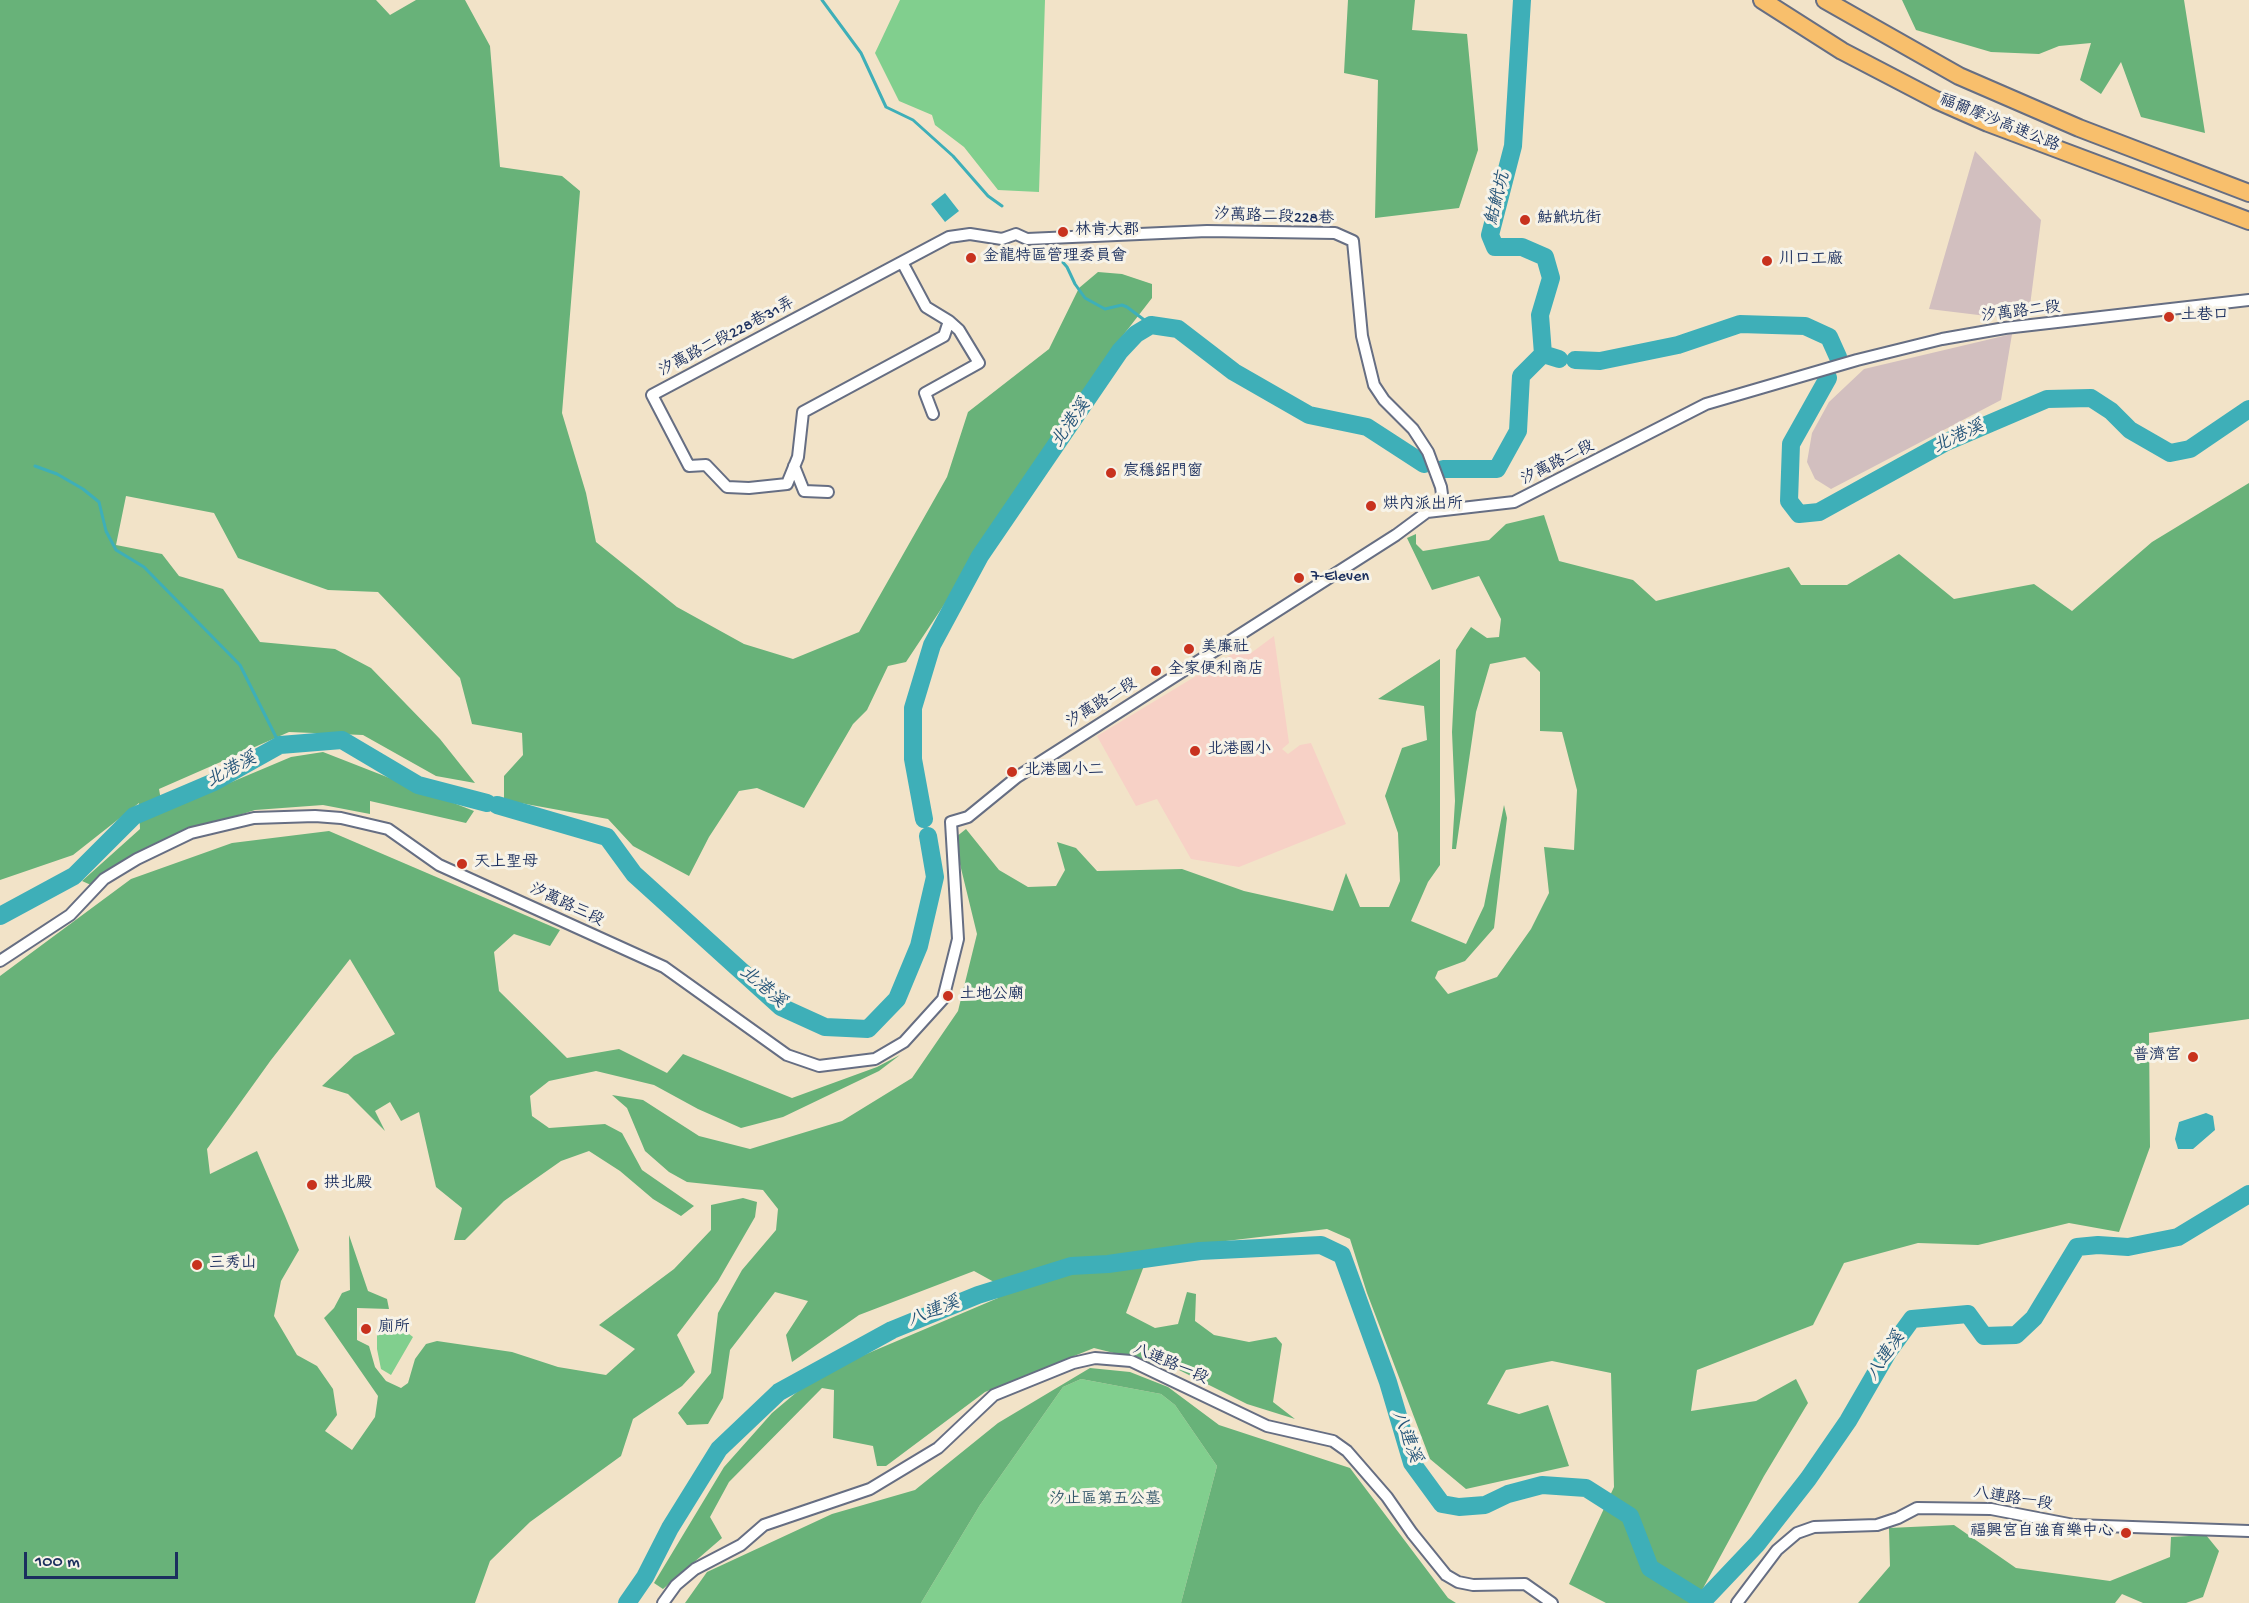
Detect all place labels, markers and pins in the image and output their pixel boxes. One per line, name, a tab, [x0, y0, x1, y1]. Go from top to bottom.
place label: 鮕鮘坑街	[1537, 210, 1601, 230]
marker: 鮕鮘坑街	[1518, 213, 1532, 227]
place label: 林肯大郡	[1075, 222, 1139, 242]
marker: 林肯大郡	[1056, 225, 1070, 239]
place label: 金龍特區管理委員會	[983, 248, 1127, 268]
marker: 金龍特區管理委員會	[964, 251, 978, 265]
place label: 川口工廠	[1779, 251, 1843, 271]
marker: 川口工廠	[1760, 254, 1774, 268]
place label: 土巷口	[2181, 307, 2229, 327]
marker: 土巷口	[2162, 310, 2176, 324]
place label: 宸穩鋁門窗	[1123, 463, 1203, 483]
marker: 宸穩鋁門窗	[1104, 466, 1118, 480]
place label: 烘內派出所	[1383, 496, 1463, 516]
marker: 烘內派出所	[1364, 499, 1378, 513]
place label: 7-Eleven	[1311, 568, 1369, 588]
marker: 7-Eleven	[1292, 571, 1306, 585]
place label: 美廉社	[1201, 639, 1249, 659]
marker: 美廉社	[1182, 642, 1196, 656]
place label: 全家便利商店	[1168, 661, 1264, 681]
marker: 全家便利商店	[1149, 664, 1163, 678]
place label: 北港國小	[1207, 741, 1271, 761]
marker: 北港國小	[1188, 744, 1202, 758]
place label: 北港國小二	[1024, 762, 1104, 782]
marker: 北港國小二	[1005, 765, 1019, 779]
place label: 天上聖母	[474, 854, 538, 874]
marker: 天上聖母	[455, 857, 469, 871]
place label: 土地公廟	[960, 986, 1024, 1006]
marker: 土地公廟	[941, 989, 955, 1003]
place label: 普濟宮	[2133, 1047, 2181, 1067]
marker: 普濟宮	[2186, 1050, 2200, 1064]
place label: 拱北殿	[324, 1175, 372, 1195]
marker: 拱北殿	[305, 1178, 319, 1192]
place label: 三秀山	[209, 1255, 257, 1275]
marker: 三秀山	[190, 1258, 204, 1272]
place label: 廁所	[378, 1319, 410, 1339]
marker: 廁所	[359, 1322, 373, 1336]
place label: 福興宮自強育樂中心	[1970, 1523, 2114, 1543]
marker: 福興宮自強育樂中心	[2119, 1526, 2133, 1540]

